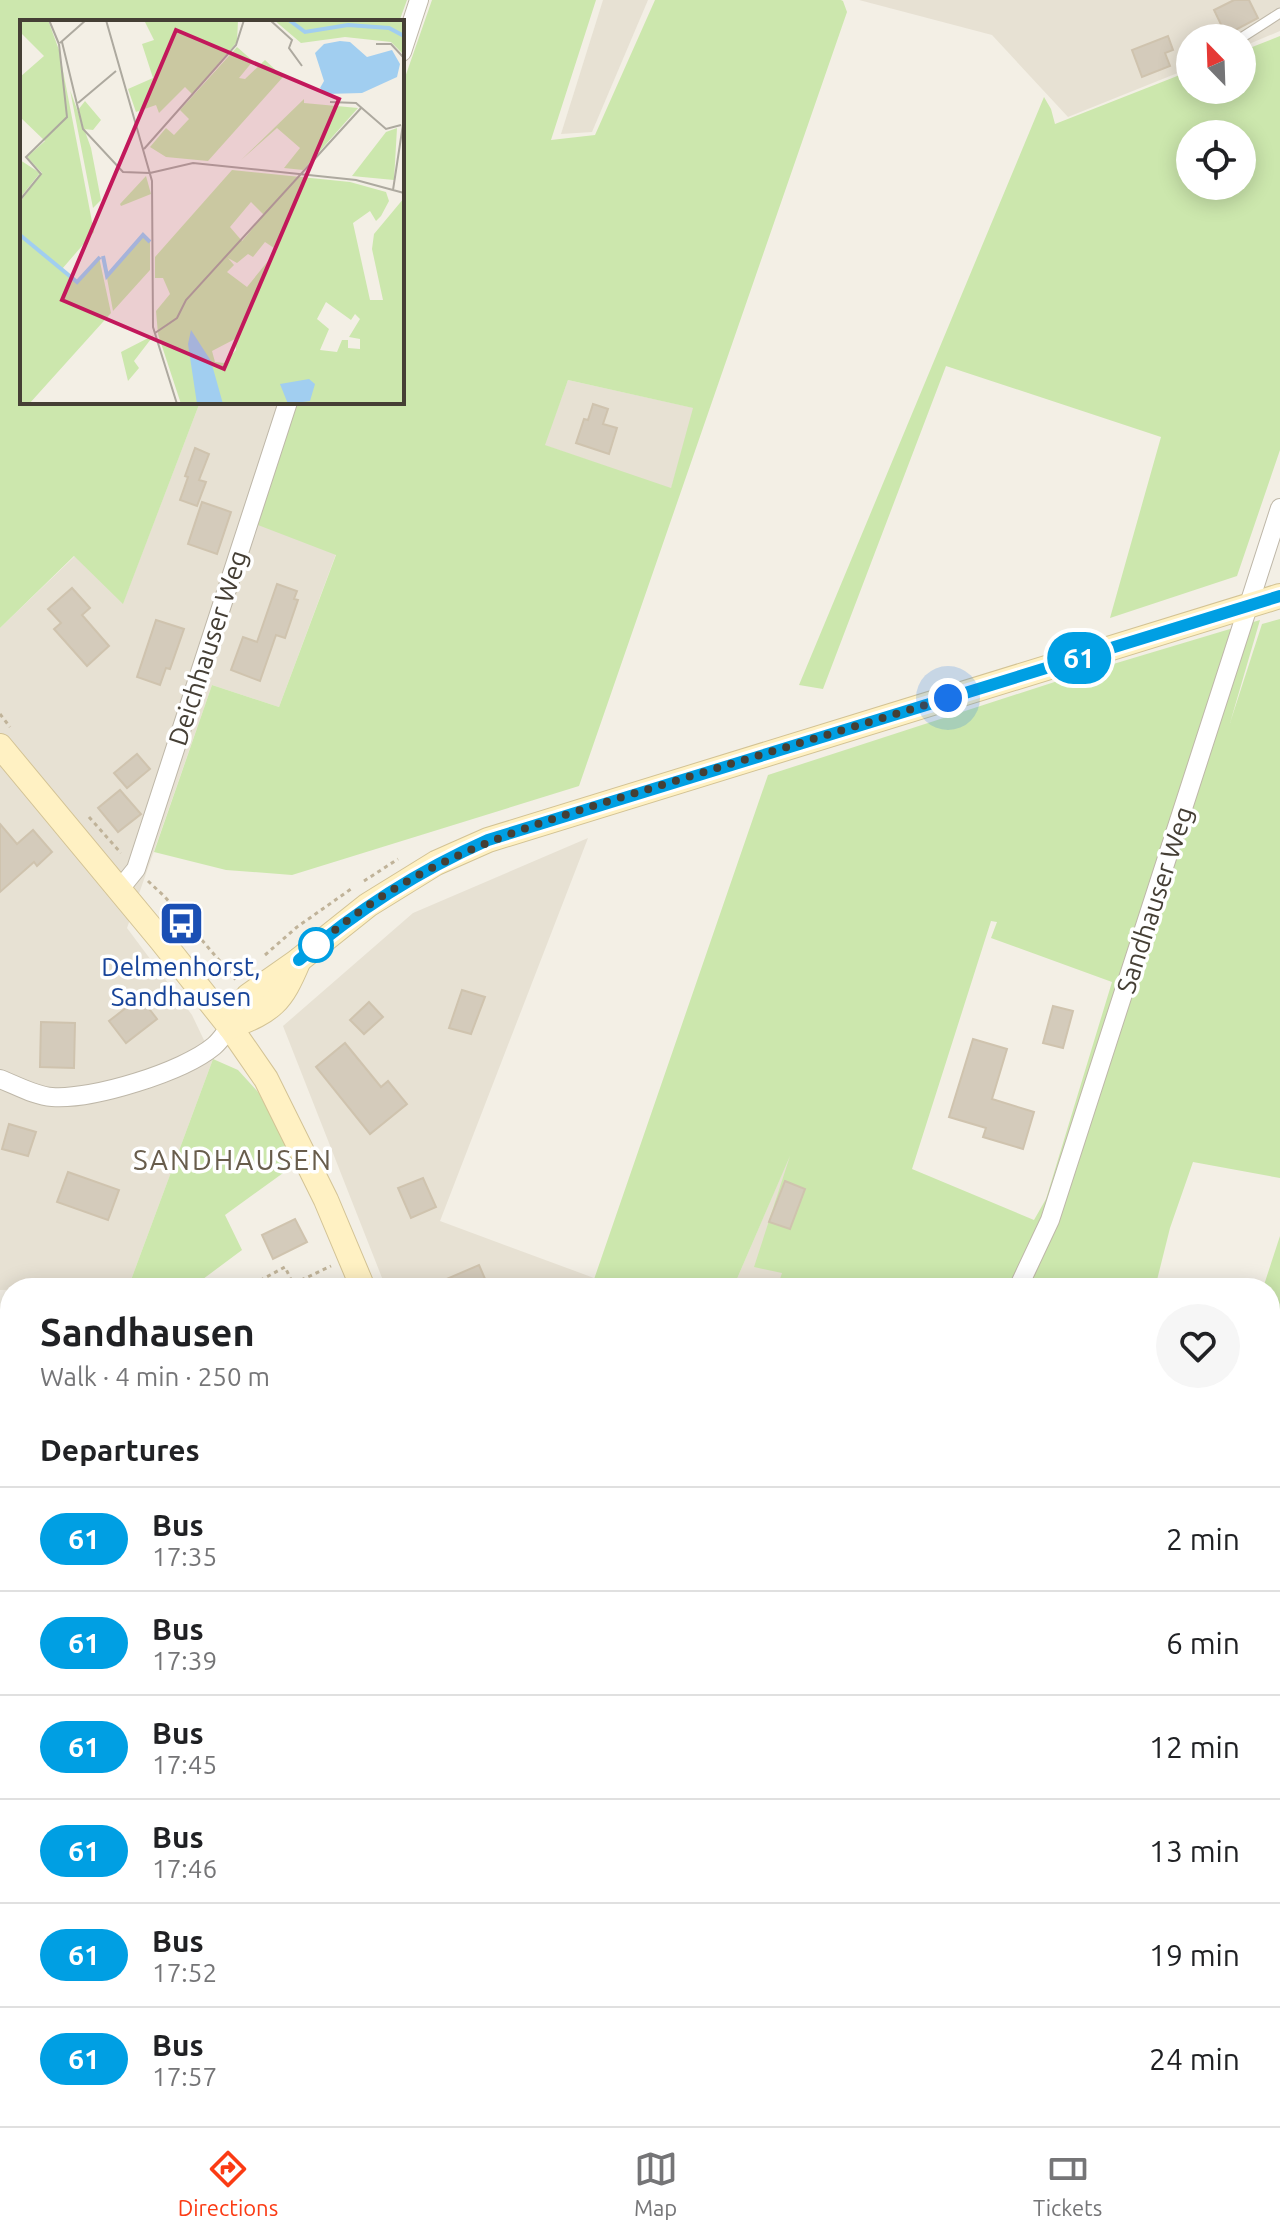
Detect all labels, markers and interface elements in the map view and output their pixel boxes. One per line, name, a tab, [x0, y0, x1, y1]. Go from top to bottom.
inset map	[20, 20, 404, 404]
north arrow	[1176, 24, 1256, 104]
map controls	[1176, 24, 1256, 200]
button: locate	[1176, 120, 1256, 200]
street label: Deichhauser Weg	[162, 547, 253, 749]
line badge: 61	[1043, 632, 1115, 684]
text: 61	[1063, 642, 1095, 673]
your location	[928, 678, 968, 718]
street label: Sandhauser Weg	[1111, 803, 1198, 997]
bus stop icon: Delmenhorst, Sandhausen	[157, 900, 205, 948]
unlabelled marker	[299, 928, 333, 962]
place label: Delmenhorst, Sandhausen	[101, 952, 261, 1011]
district label: SANDHAUSEN	[133, 1144, 333, 1175]
button: heart	[1156, 1304, 1240, 1388]
text: Sandhausen	[40, 1311, 255, 1353]
text: Walk · 4 min · 250 m	[40, 1362, 270, 1391]
text: Departures	[40, 1433, 200, 1467]
text: Bus	[152, 1508, 204, 1542]
text: 2 min	[1166, 1522, 1240, 1556]
text: 61	[68, 1523, 100, 1554]
text: 17:35	[152, 1542, 217, 1571]
text: Bus	[152, 1612, 204, 1646]
text: 6 min	[1166, 1626, 1240, 1660]
text: 61	[68, 1627, 100, 1658]
text: 17:39	[152, 1646, 217, 1675]
text: Bus	[152, 1716, 204, 1750]
text: 12 min	[1149, 1730, 1240, 1764]
text: 61	[68, 1731, 100, 1762]
text: 17:45	[152, 1750, 217, 1779]
text: Bus	[152, 1820, 204, 1854]
text: 13 min	[1149, 1834, 1240, 1868]
text: 61	[68, 1835, 100, 1866]
text: 17:46	[152, 1854, 217, 1883]
text: Bus	[152, 1924, 204, 1958]
text: 19 min	[1149, 1938, 1240, 1972]
text: 61	[68, 1939, 100, 1970]
text: 17:52	[152, 1958, 217, 1987]
text: Bus	[152, 2028, 204, 2062]
text: 24 min	[1149, 2042, 1240, 2076]
text: 61	[68, 2043, 100, 2074]
text: 17:57	[152, 2062, 217, 2091]
tab: Directions	[178, 2147, 278, 2220]
tab: Map	[634, 2147, 678, 2220]
tab: Tickets	[1033, 2147, 1102, 2220]

